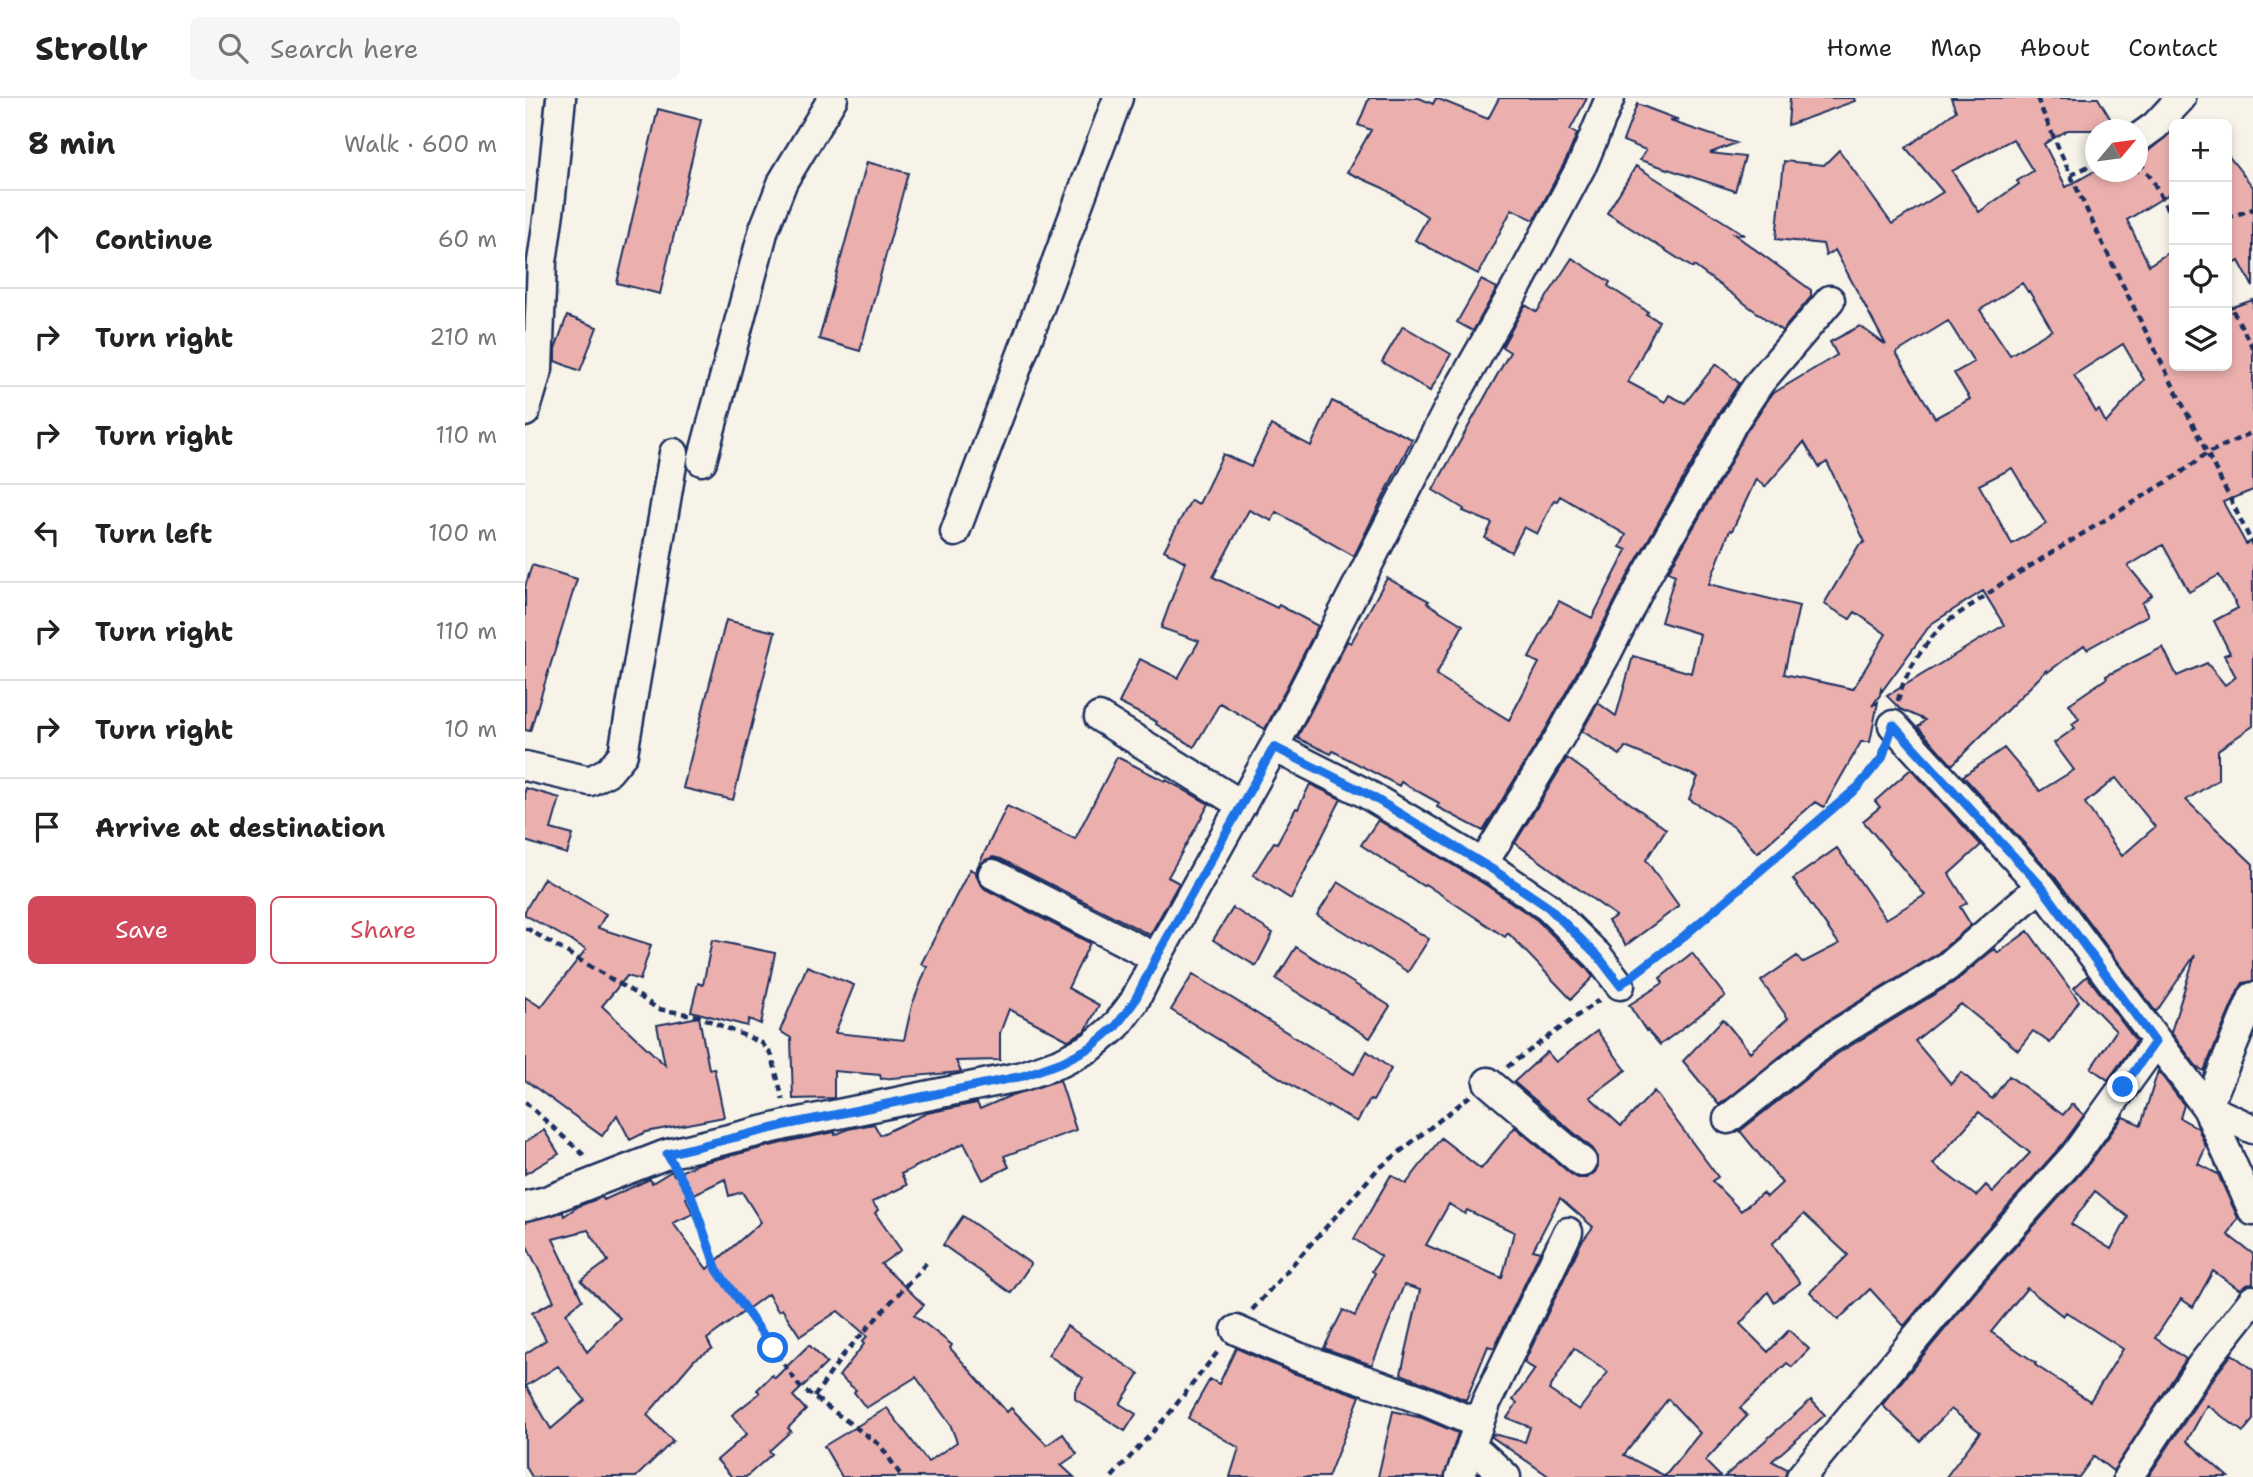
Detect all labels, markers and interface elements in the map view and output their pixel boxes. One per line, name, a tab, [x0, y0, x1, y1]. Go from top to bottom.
search box	[190, 17, 680, 80]
text: Strollr	[35, 26, 148, 71]
icon: search	[214, 29, 252, 67]
text: Search here	[270, 31, 419, 66]
text: Home	[1826, 32, 1892, 64]
text: Map	[1930, 32, 1982, 64]
text: About	[2020, 32, 2090, 64]
text: Contact	[2128, 32, 2218, 64]
north arrow	[2085, 119, 2148, 182]
map controls	[2169, 119, 2232, 371]
button: +	[2169, 119, 2232, 182]
text: 8 min	[28, 123, 115, 164]
text: Walk · 600 m	[344, 129, 497, 159]
button: −	[2169, 182, 2232, 245]
icon: ahead	[28, 220, 66, 258]
text: Continue	[95, 222, 213, 257]
text: 60 m	[438, 224, 497, 254]
button: locate	[2169, 245, 2232, 308]
button: layers	[2169, 308, 2232, 371]
icon: right	[28, 318, 66, 356]
text: Turn right	[95, 320, 233, 355]
text: 210 m	[429, 322, 497, 352]
icon: right	[28, 416, 66, 454]
text: Turn right	[95, 418, 233, 453]
text: 110 m	[435, 420, 497, 450]
icon: left	[28, 514, 66, 552]
text: Turn left	[95, 516, 212, 551]
text: 100 m	[428, 518, 497, 548]
icon: right	[28, 612, 66, 650]
text: Turn right	[95, 614, 233, 649]
text: 110 m	[435, 616, 497, 646]
icon: right	[28, 710, 66, 748]
text: Turn right	[95, 712, 233, 747]
text: 10 m	[444, 714, 497, 744]
icon: arrive	[28, 808, 66, 846]
text: Arrive at destination	[95, 810, 385, 845]
button: Save	[28, 896, 256, 964]
button: Share	[270, 896, 497, 964]
route end	[2107, 1071, 2138, 1102]
route start	[757, 1332, 788, 1363]

